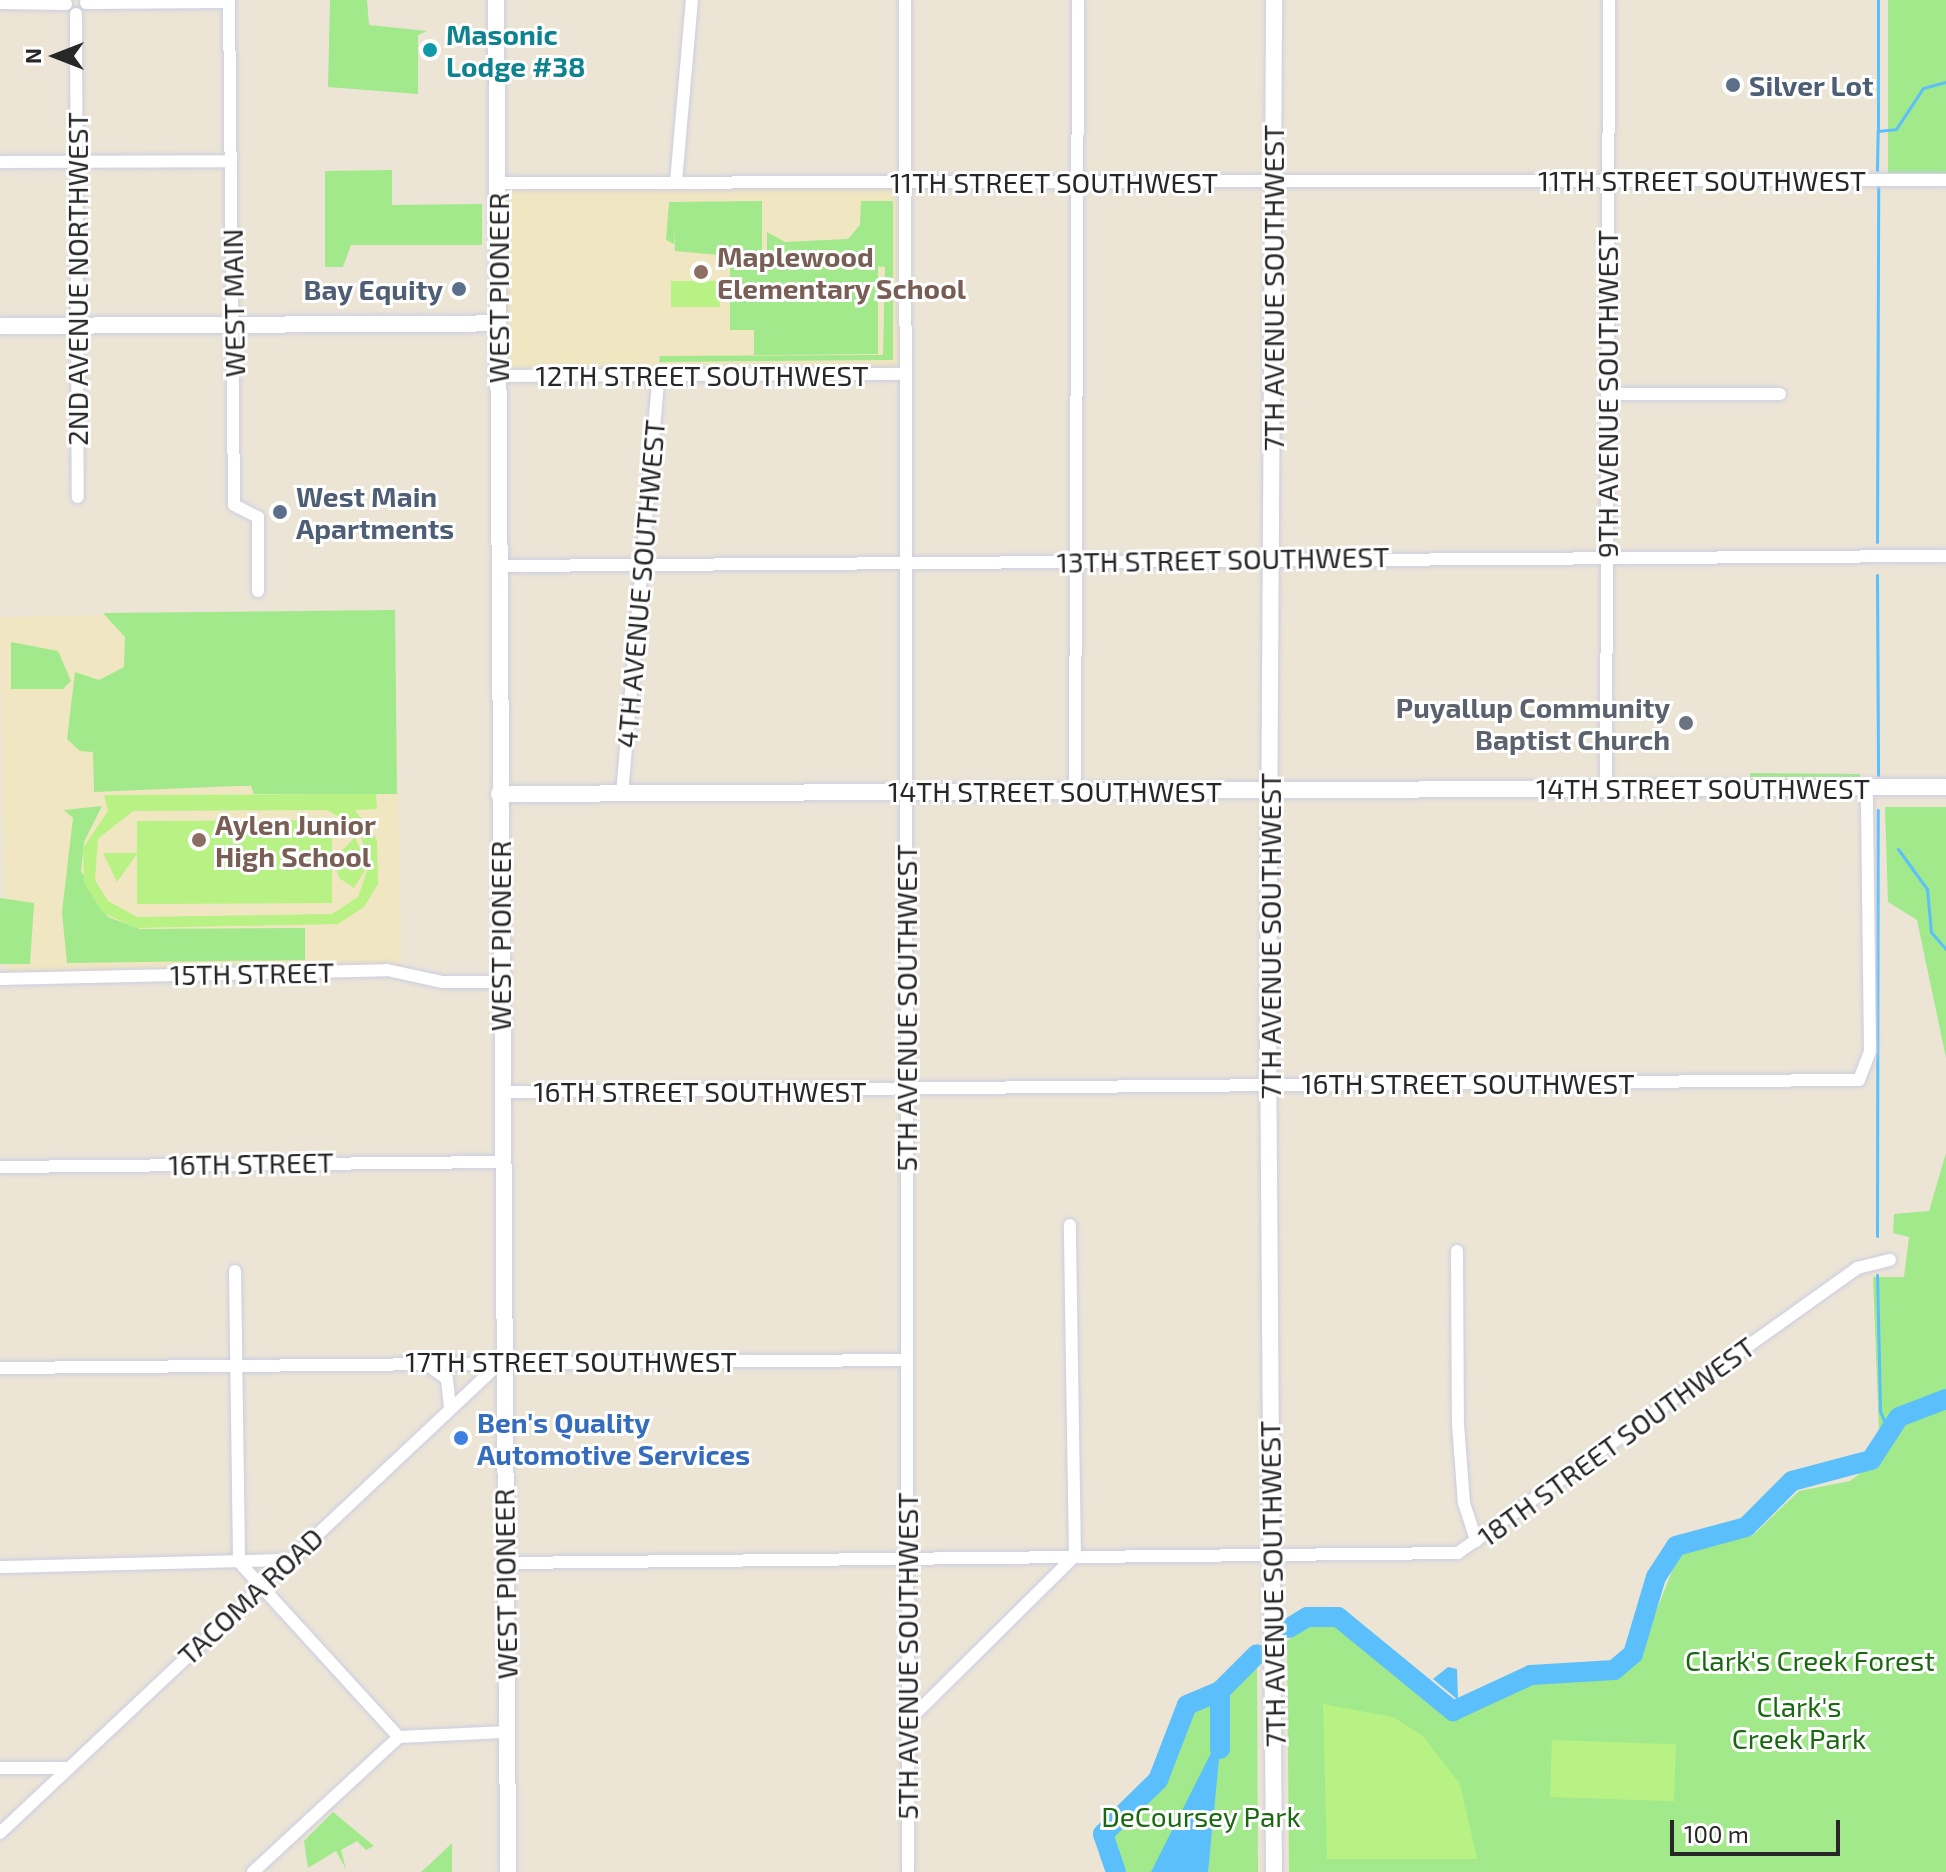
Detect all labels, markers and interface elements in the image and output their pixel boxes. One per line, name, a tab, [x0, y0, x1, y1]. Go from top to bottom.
north arrow	[16, 16, 96, 96]
place label: Masonic Lodge #38	[446, 17, 585, 83]
marker: Masonic Lodge #38	[421, 41, 439, 59]
text: N	[19, 48, 45, 64]
place label: Silver Lot	[1749, 68, 1874, 102]
marker: Silver Lot	[1724, 76, 1742, 94]
street label: 2ND AVENUE NORTHWEST	[60, 112, 94, 446]
street label: 7TH AVENUE SOUTHWEST	[1256, 124, 1290, 452]
street label: 11TH STREET SOUTHWEST	[1538, 163, 1866, 197]
street label: 11TH STREET SOUTHWEST	[890, 165, 1218, 199]
street label: WEST PIONEER	[481, 192, 515, 384]
street label: WEST MAIN	[215, 228, 251, 378]
street label: 9TH AVENUE SOUTHWEST	[1590, 230, 1624, 558]
place label: Maplewood Elementary School	[717, 239, 966, 305]
marker: Maplewood Elementary School	[692, 263, 710, 281]
place label: Bay Equity	[303, 272, 443, 306]
marker: Bay Equity	[450, 280, 468, 298]
street label: 12TH STREET SOUTHWEST	[535, 358, 869, 392]
street label: 4TH AVENUE SOUTHWEST	[609, 418, 671, 750]
place label: West Main Apartments	[296, 479, 454, 545]
marker: West Main Apartments	[271, 503, 289, 521]
street label: 13TH STREET SOUTHWEST	[1056, 539, 1390, 579]
place label: Puyallup Community Baptist Church	[1396, 690, 1670, 756]
marker: Puyallup Community Baptist Church	[1677, 714, 1695, 732]
street label: 14TH STREET SOUTHWEST	[1536, 771, 1870, 805]
street label: 7TH AVENUE SOUTHWEST	[1253, 772, 1287, 1100]
street label: 14TH STREET SOUTHWEST	[888, 774, 1222, 808]
place label: Aylen Junior High School	[215, 807, 376, 873]
marker: Aylen Junior High School	[190, 831, 208, 849]
street label: WEST PIONEER	[483, 840, 517, 1032]
street label: 5TH AVENUE SOUTHWEST	[889, 844, 923, 1172]
street label: 15TH STREET	[170, 955, 334, 991]
street label: 16TH STREET SOUTHWEST	[1301, 1066, 1635, 1100]
street label: 16TH STREET SOUTHWEST	[533, 1074, 867, 1108]
street label: 16TH STREET	[168, 1145, 334, 1181]
street label: 18TH STREET SOUTHWEST	[1471, 1329, 1761, 1553]
street label: 17TH STREET SOUTHWEST	[405, 1344, 737, 1378]
place label: Ben's Quality Automotive Services	[477, 1405, 750, 1471]
street label: 7TH AVENUE SOUTHWEST	[1252, 1420, 1292, 1748]
marker: Ben's Quality Automotive Services	[452, 1429, 470, 1447]
street label: WEST PIONEER	[487, 1488, 523, 1680]
street label: 5TH AVENUE SOUTHWEST	[890, 1492, 924, 1820]
street label: TACOMA ROAD	[170, 1520, 330, 1672]
park label: Clark's Creek Forest	[1685, 1643, 1935, 1677]
park label: Clark's Creek Park	[1732, 1689, 1866, 1755]
park label: DeCoursey Park	[1101, 1799, 1301, 1833]
scale bar	[1674, 1804, 1844, 1854]
text: 100 m	[1684, 1819, 1749, 1848]

